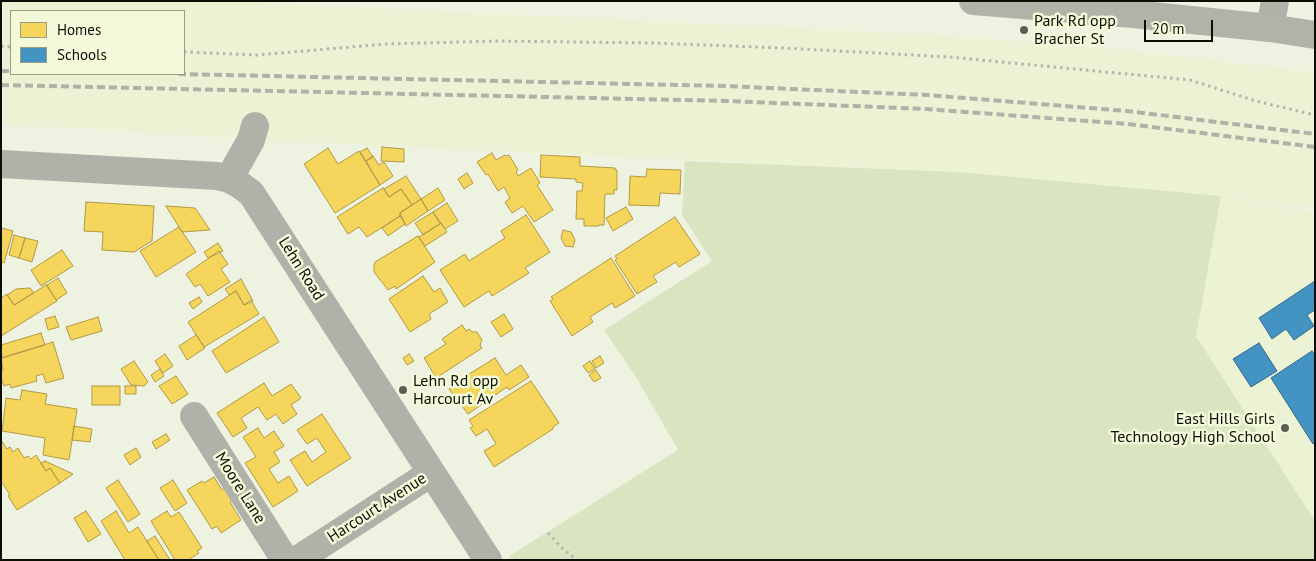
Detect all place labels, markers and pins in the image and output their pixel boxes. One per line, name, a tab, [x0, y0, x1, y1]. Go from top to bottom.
place label: Park Rd opp Bracher St	[1034, 11, 1116, 49]
marker: Park Rd opp Bracher St	[1018, 24, 1030, 36]
place label: Lehn Rd opp Harcourt Av	[413, 371, 499, 409]
marker: Lehn Rd opp Harcourt Av	[397, 384, 409, 396]
place label: East Hills Girls Technology High School	[1110, 409, 1275, 447]
marker: East Hills Girls Technology High School	[1279, 422, 1291, 434]

